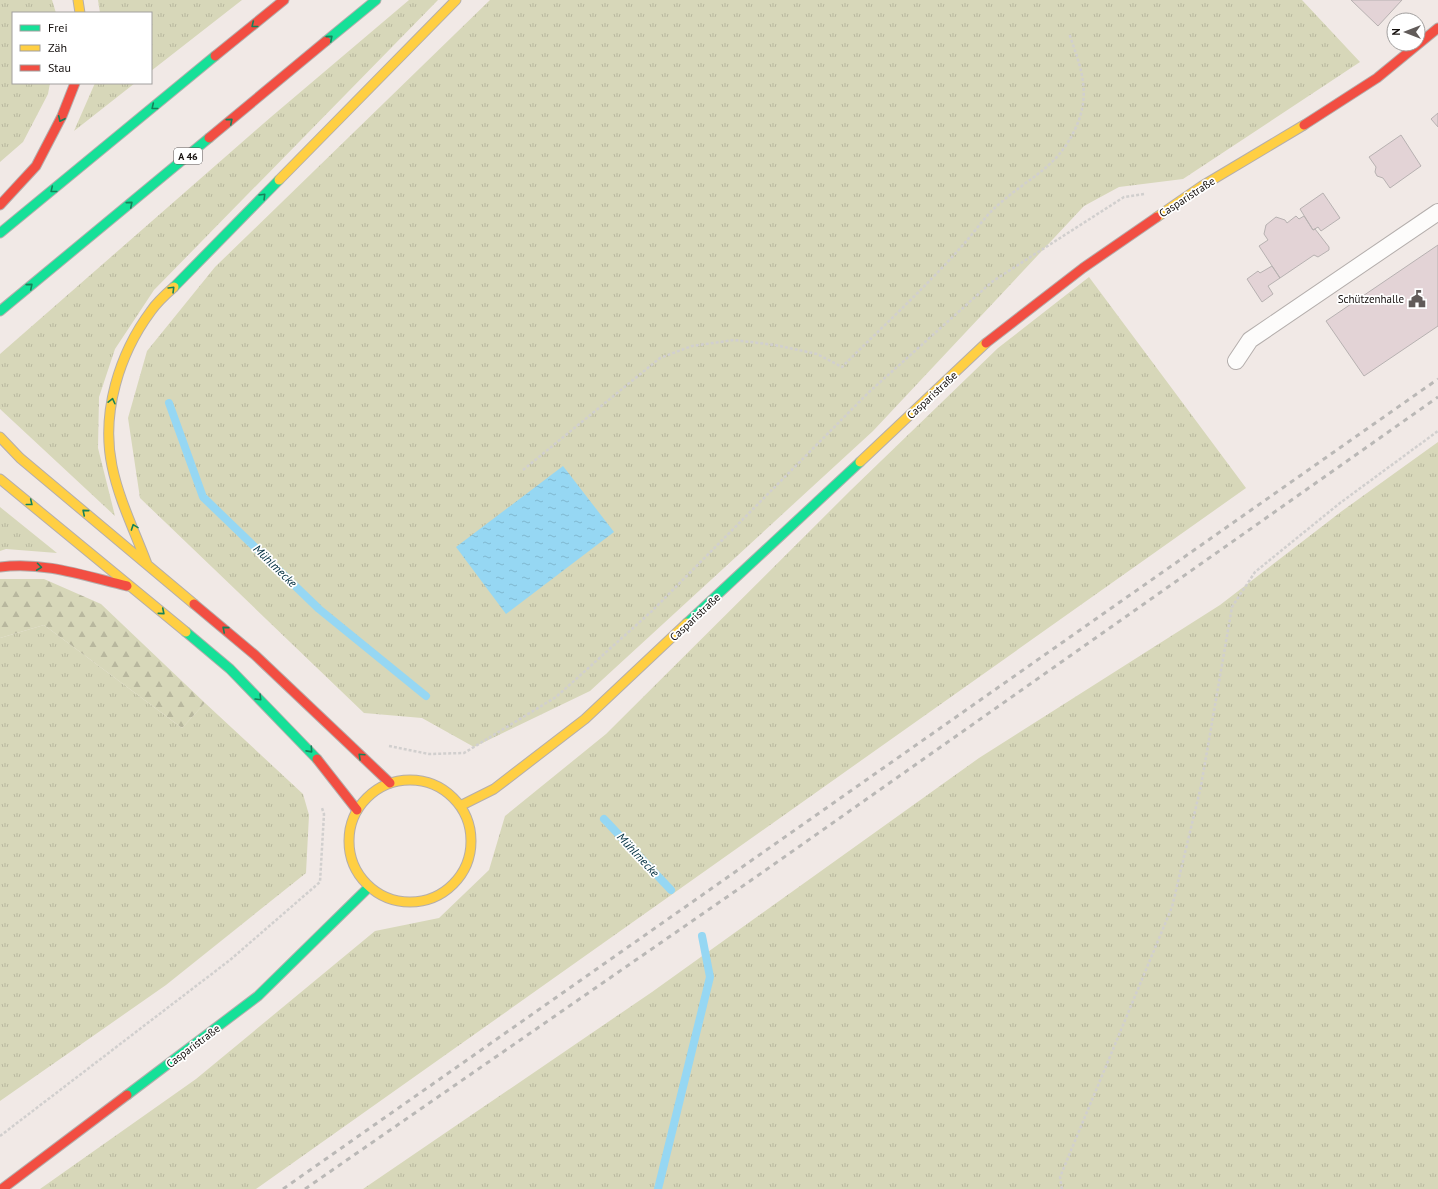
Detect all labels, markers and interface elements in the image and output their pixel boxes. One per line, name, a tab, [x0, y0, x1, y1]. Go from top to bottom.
legend	[12, 12, 152, 84]
north arrow	[1386, 12, 1426, 52]
text: Frei	[48, 20, 68, 35]
one-way arrow	[252, 20, 259, 27]
text: N	[1389, 28, 1403, 36]
one-way arrow	[326, 35, 333, 42]
text: Zäh	[48, 40, 67, 55]
text: Stau	[48, 60, 71, 75]
one-way arrow	[151, 103, 158, 110]
one-way arrow	[58, 115, 66, 123]
one-way arrow	[226, 118, 233, 125]
road number: A 46	[174, 148, 202, 164]
street label: Casparistraße	[1156, 173, 1218, 220]
one-way arrow	[51, 185, 58, 192]
one-way arrow	[258, 193, 266, 201]
one-way arrow	[126, 201, 133, 208]
one-way arrow	[25, 284, 33, 291]
one-way arrow	[167, 286, 175, 294]
public building icon: Schützenhalle	[1407, 289, 1427, 309]
place label: Schützenhalle	[1338, 292, 1404, 306]
street label: Casparistraße	[904, 368, 960, 422]
one-way arrow	[107, 398, 115, 405]
one-way arrow	[26, 499, 33, 506]
one-way arrow	[82, 510, 90, 517]
one-way arrow	[130, 524, 138, 531]
water label: Mühlmecke	[250, 541, 301, 591]
one-way arrow	[36, 562, 42, 571]
street label: Casparistraße	[667, 590, 723, 644]
one-way arrow	[157, 608, 165, 615]
one-way arrow	[222, 627, 229, 634]
one-way arrow	[254, 693, 262, 701]
one-way arrow	[305, 746, 312, 753]
one-way arrow	[358, 754, 366, 761]
water label: Mühlmecke	[614, 829, 663, 880]
street label: Casparistraße	[163, 1021, 223, 1071]

